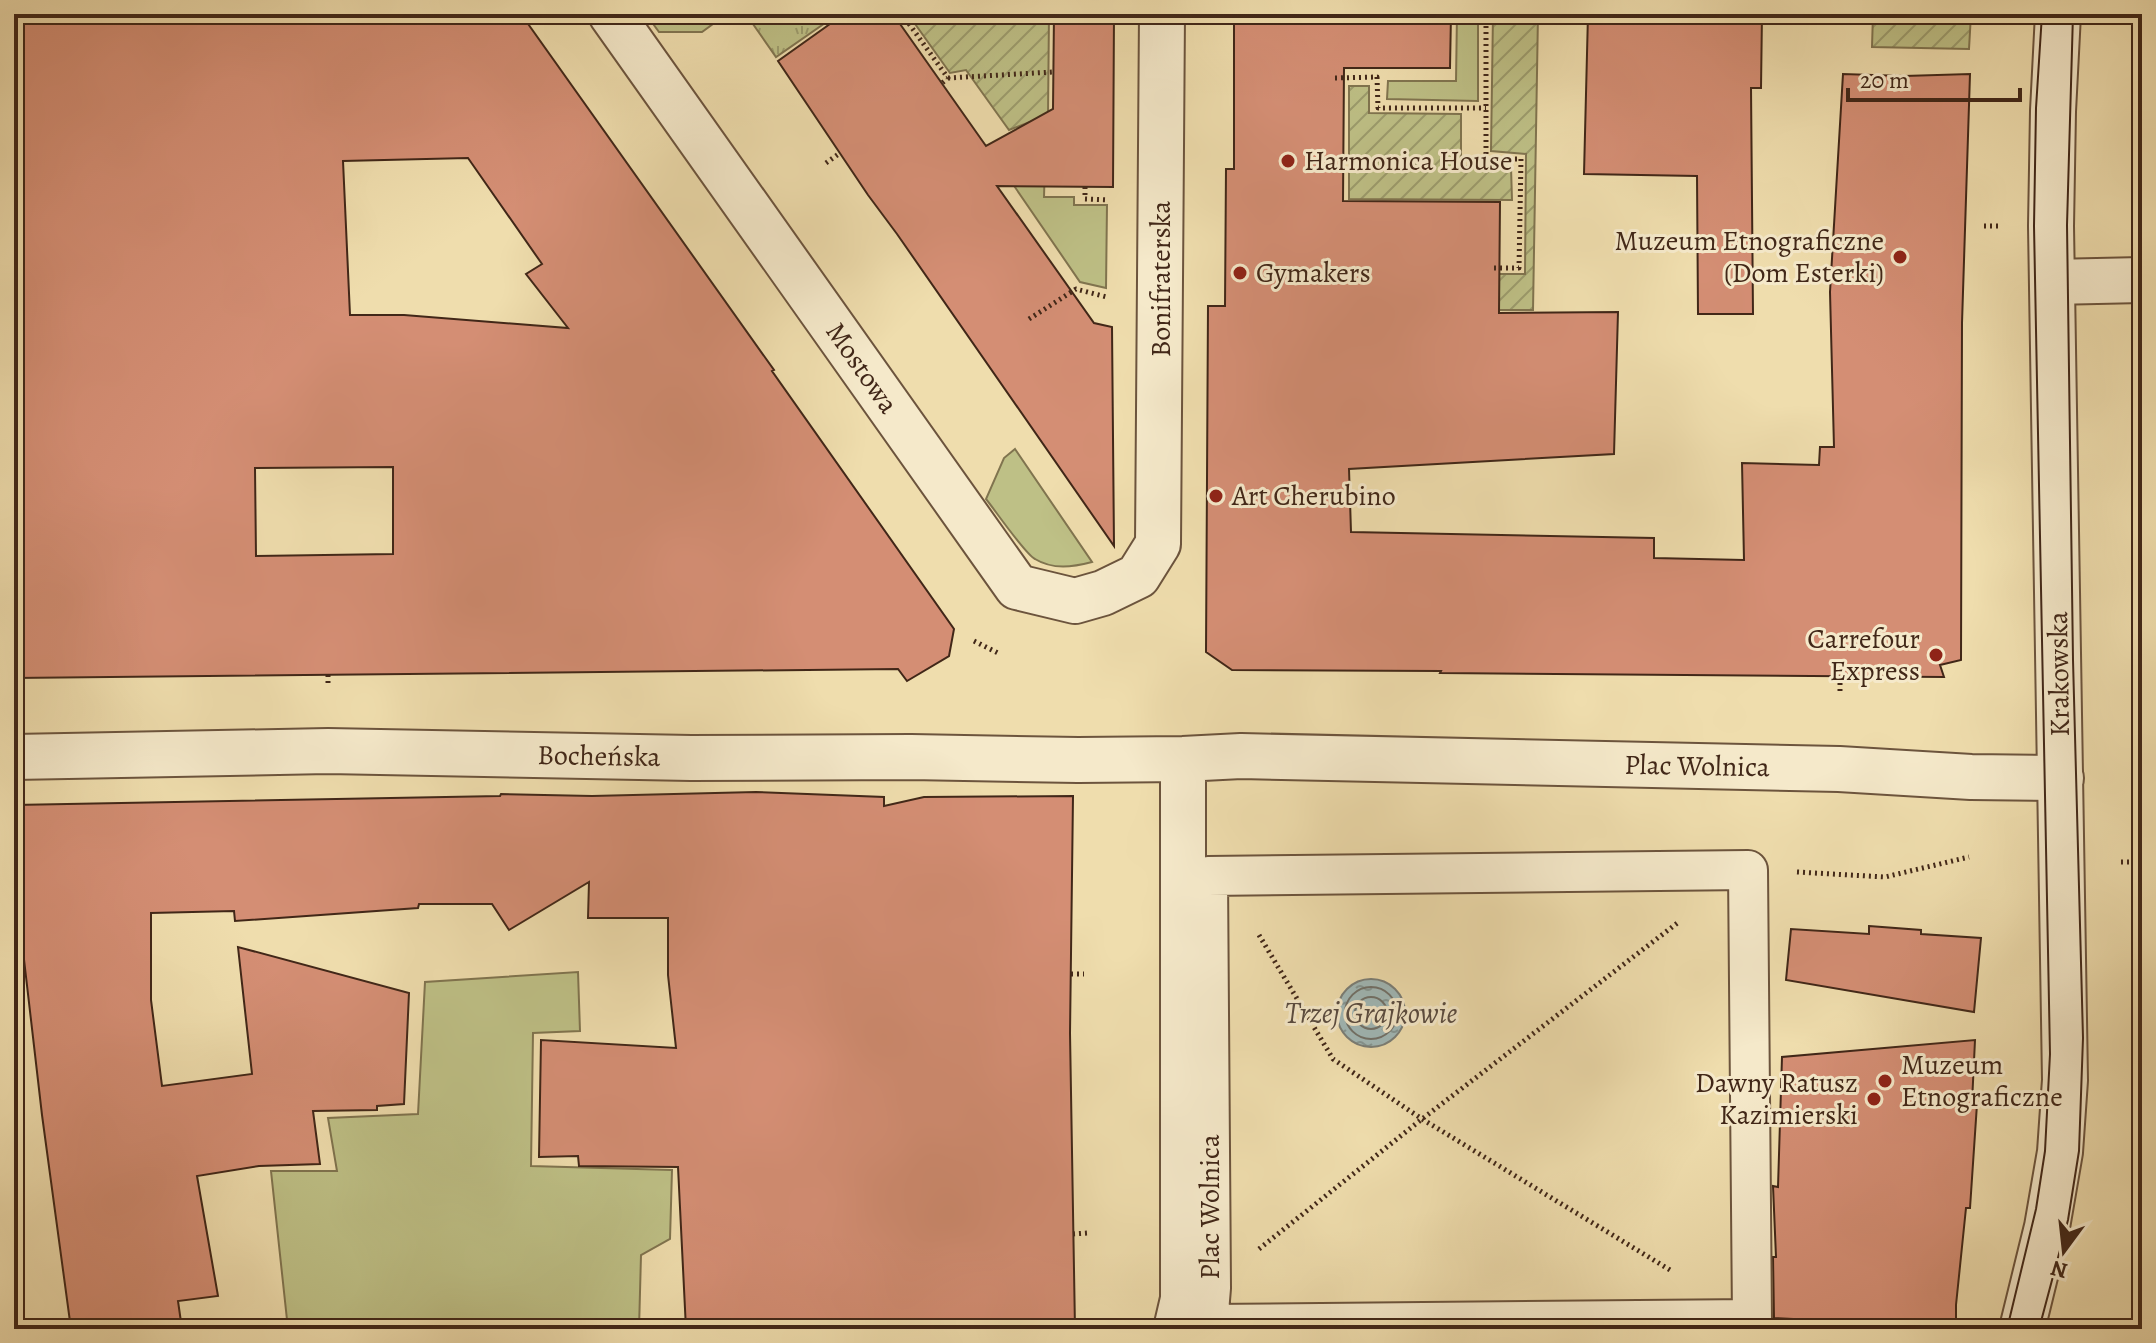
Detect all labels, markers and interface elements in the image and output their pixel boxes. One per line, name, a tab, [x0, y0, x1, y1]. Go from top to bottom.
scale bar	[1848, 52, 2020, 102]
text: 20 m	[1860, 64, 1909, 96]
place label: Harmonica House	[1304, 142, 1512, 180]
marker: Harmonica House	[1279, 152, 1297, 170]
street label: Bonifraterska	[1142, 201, 1180, 357]
place label: Muzeum Etnograficzne (Dom Esterki)	[1615, 222, 1884, 292]
marker: Muzeum Etnograficzne (Dom Esterki)	[1891, 248, 1909, 266]
place label: Gymakers	[1256, 254, 1371, 292]
marker: Gymakers	[1231, 264, 1249, 282]
street label: Mostowa	[817, 315, 907, 421]
place label: Art Cherubino	[1231, 477, 1396, 515]
marker: Art Cherubino	[1207, 487, 1225, 505]
street label: Krakowska	[2039, 611, 2079, 737]
place label: Carrefour Express	[1807, 620, 1920, 690]
marker: Carrefour Express	[1927, 646, 1945, 664]
street label: Bocheńska	[537, 736, 661, 776]
street label: Plac Wolnica	[1624, 746, 1770, 786]
water label: Trzej Grajkowie	[1285, 993, 1458, 1033]
place label: Muzeum Etnograficzne	[1901, 1046, 2063, 1116]
place label: Dawny Ratusz Kazimierski	[1695, 1064, 1858, 1134]
marker: Muzeum Etnograficzne	[1876, 1072, 1894, 1090]
marker: Dawny Ratusz Kazimierski	[1865, 1090, 1883, 1108]
street label: Plac Wolnica	[1191, 1134, 1229, 1280]
north arrow	[2024, 1211, 2104, 1291]
text: N	[2047, 1253, 2071, 1286]

